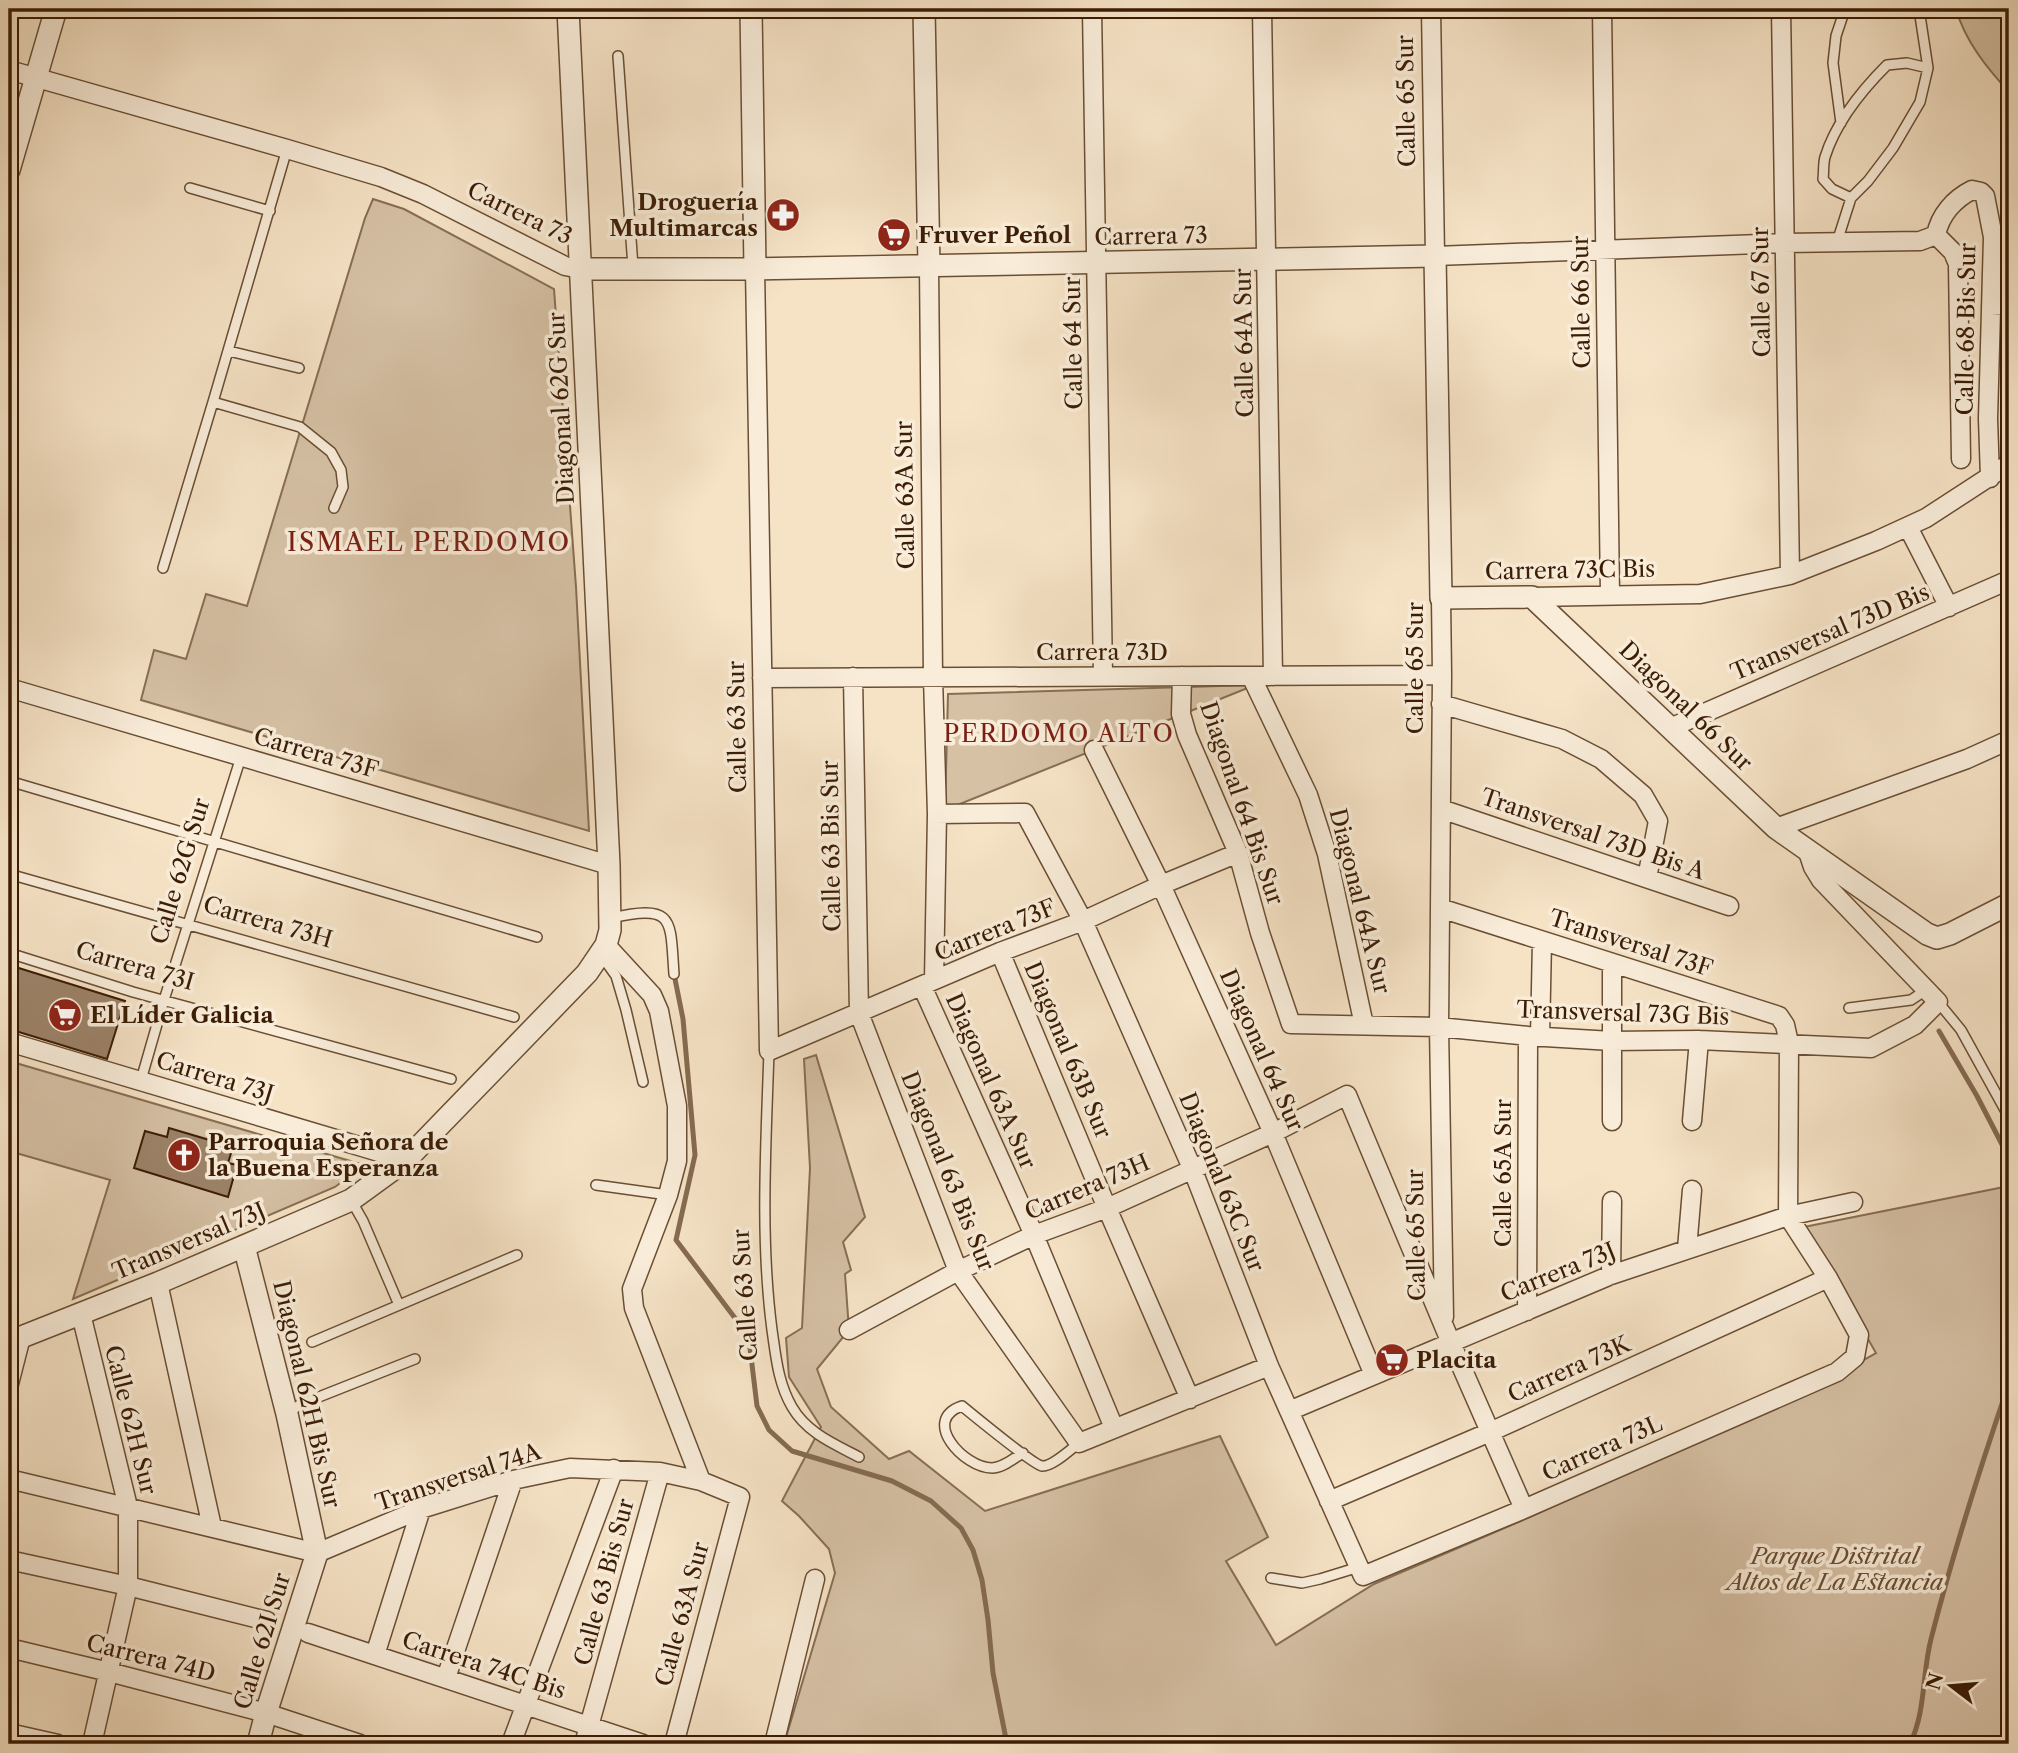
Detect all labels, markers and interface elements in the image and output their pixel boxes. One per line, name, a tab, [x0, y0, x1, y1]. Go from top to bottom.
street label: Calle 65 Sur	[1391, 34, 1421, 167]
street label: Carrera 73	[463, 176, 577, 250]
place label: Droguería Multimarcas	[609, 188, 759, 242]
pharmacy icon: Droguería Multimarcas	[764, 196, 802, 234]
supermarket icon: Fruver Peñol	[875, 216, 913, 254]
place label: Fruver Peñol	[918, 221, 1071, 249]
street label: Carrera 73	[1094, 221, 1208, 251]
street label: Calle 67 Sur	[1746, 226, 1776, 358]
street label: Calle 66 Sur	[1566, 235, 1596, 369]
street label: Calle 68 Bis Sur	[1950, 242, 1982, 415]
street label: Calle 64A Sur	[1229, 268, 1259, 418]
street label: Calle 64 Sur	[1058, 276, 1088, 410]
street label: Diagonal 62G Sur	[542, 311, 580, 505]
street label: Calle 63A Sur	[890, 420, 920, 570]
district label: ISMAEL PERDOMO	[287, 526, 571, 558]
street label: Carrera 73C Bis	[1485, 555, 1655, 585]
street label: Transversal 73D Bis	[1726, 577, 1934, 687]
street label: Calle 65 Sur	[1401, 602, 1429, 734]
street label: Diagonal 66 Sur	[1614, 635, 1759, 777]
street label: Carrera 73D	[1036, 638, 1168, 666]
street label: Calle 63 Sur	[722, 660, 752, 793]
street label: Diagonal 64 Bis Sur	[1194, 698, 1290, 909]
district label: PERDOMO ALTO	[943, 719, 1175, 748]
street label: Carrera 73F	[250, 722, 382, 784]
street label: Calle 63 Bis Sur	[815, 760, 846, 932]
street label: Transversal 73D Bis A	[1477, 782, 1710, 886]
street label: Calle 62G Sur	[144, 794, 216, 948]
street label: Diagonal 64A Sur	[1323, 805, 1397, 997]
street label: Carrera 73H	[200, 890, 336, 954]
street label: Carrera 73F	[930, 893, 1060, 967]
street label: Transversal 73F	[1546, 903, 1716, 983]
street label: Carrera 73I	[72, 936, 198, 996]
street label: Diagonal 63B Sur	[1018, 957, 1118, 1143]
street label: Diagonal 64 Sur	[1214, 965, 1310, 1135]
street label: Diagonal 63A Sur	[940, 989, 1042, 1174]
street label: Transversal 73G Bis	[1516, 995, 1730, 1031]
supermarket icon: El Líder Galicia	[46, 996, 84, 1034]
place label: El Líder Galicia	[90, 1001, 274, 1029]
street label: Carrera 73J	[153, 1046, 277, 1108]
street label: Diagonal 63 Bis Sur	[895, 1067, 1001, 1275]
street label: Diagonal 63C Sur	[1173, 1088, 1271, 1276]
street label: Calle 65A Sur	[1489, 1098, 1517, 1247]
place label: Parroquia Señora de la Buena Esperanza	[208, 1128, 449, 1182]
church icon: Parroquia Señora de la Buena Esperanza	[165, 1136, 203, 1174]
street label: Carrera 73H	[1020, 1148, 1154, 1226]
street label: Calle 65 Sur	[1401, 1168, 1431, 1301]
street label: Transversal 73J	[108, 1196, 270, 1286]
street label: Calle 63 Sur	[726, 1228, 764, 1362]
street label: Carrera 73J	[1496, 1236, 1620, 1308]
street label: Diagonal 62H Bis Sur	[267, 1277, 347, 1511]
street label: Carrera 73K	[1503, 1329, 1636, 1408]
supermarket icon: Placita	[1373, 1341, 1411, 1379]
street label: Calle 62H Sur	[99, 1343, 163, 1498]
place label: Placita	[1416, 1346, 1497, 1374]
street label: Carrera 73L	[1538, 1409, 1666, 1487]
street label: Transversal 74A	[372, 1437, 545, 1517]
street label: Calle 63 Bis Sur	[568, 1495, 640, 1668]
street label: Calle 63A Sur	[649, 1538, 715, 1689]
park label: Parque Distrital Altos de La Estancia	[1723, 1542, 1944, 1596]
street label: Calle 62I Sur	[228, 1569, 296, 1713]
street label: Carrera 74C Bis	[399, 1625, 569, 1705]
street label: Carrera 74D	[84, 1628, 218, 1688]
north arrow	[1916, 1652, 1986, 1722]
text: N	[1922, 1670, 1948, 1693]

